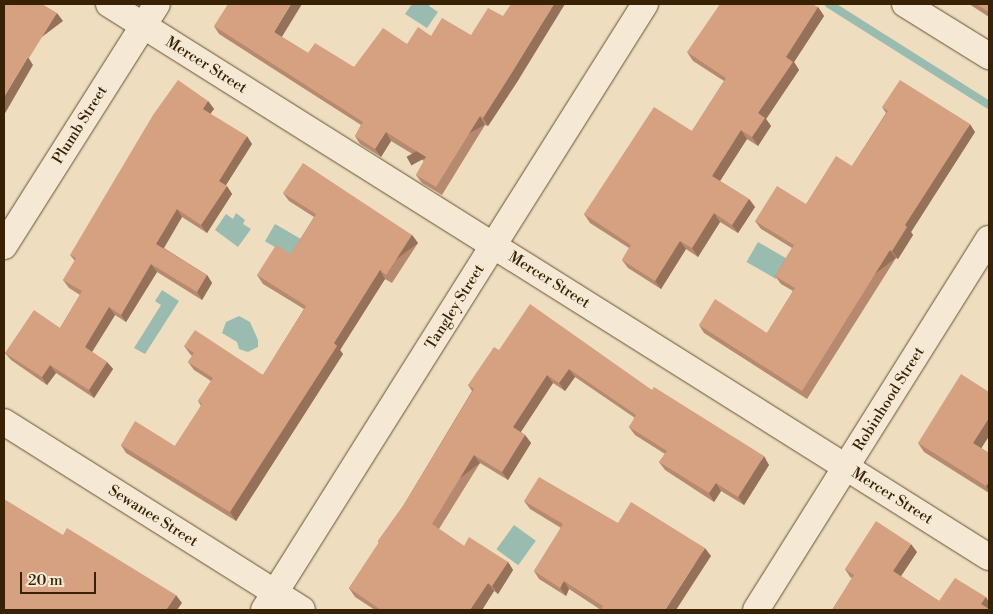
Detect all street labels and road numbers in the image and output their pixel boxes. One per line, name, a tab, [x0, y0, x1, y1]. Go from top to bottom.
street label: Mercer Street	[162, 33, 250, 97]
street label: Plumb Street	[49, 83, 111, 167]
street label: Mercer Street	[505, 248, 593, 312]
street label: Tangley Street	[422, 261, 488, 353]
street label: Robinhood Street	[850, 344, 928, 454]
street label: Mercer Street	[848, 464, 936, 528]
street label: Sewanee Street	[105, 481, 201, 551]

